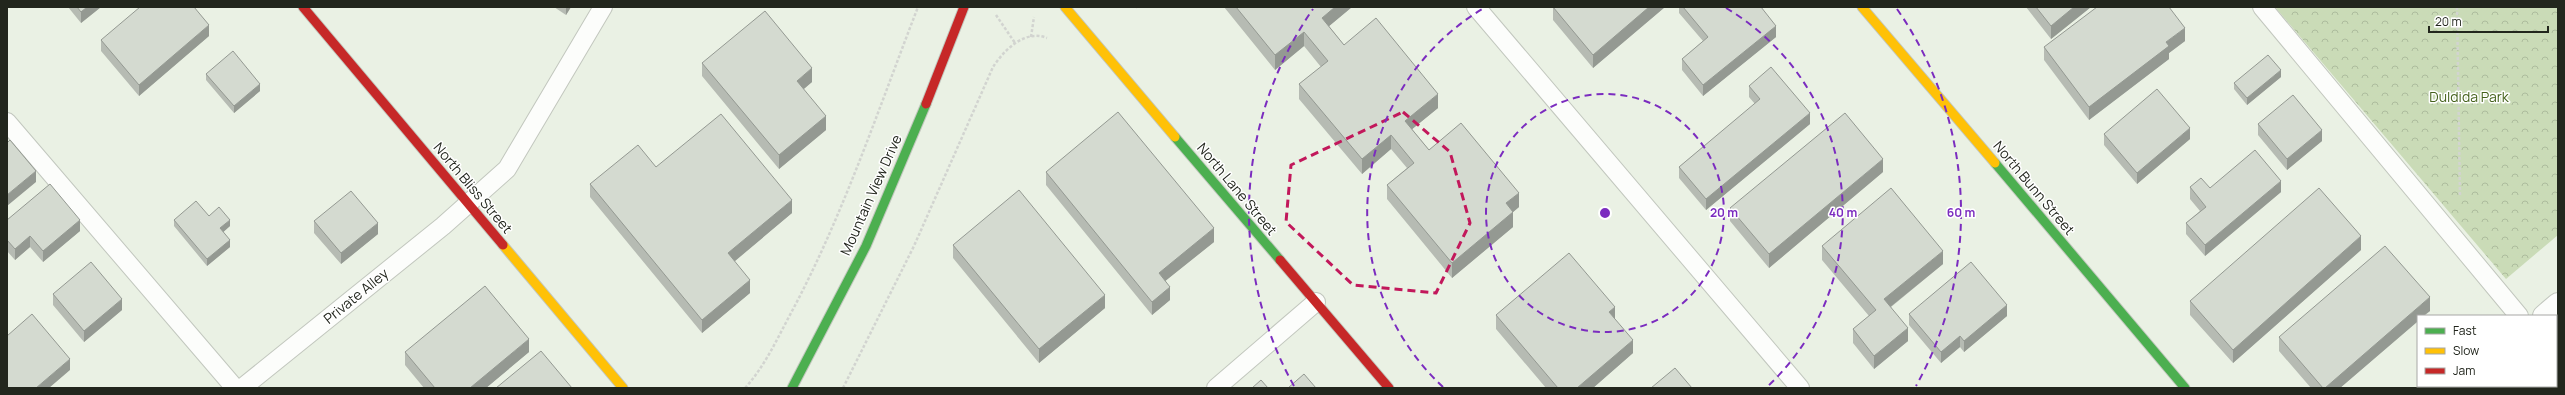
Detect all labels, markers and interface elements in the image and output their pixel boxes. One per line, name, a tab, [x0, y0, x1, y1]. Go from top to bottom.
scale bar	[2429, 8, 2548, 34]
text: 20 m	[2435, 13, 2462, 30]
park label: Duldida Park	[2429, 87, 2510, 106]
street label: Mountain View Drive	[835, 132, 906, 258]
street label: North Bunn Street	[1989, 137, 2080, 239]
street label: North Bliss Street	[430, 138, 517, 238]
street label: North Lane Street	[1193, 139, 1282, 239]
text: 20 m	[1710, 204, 1738, 221]
text: 40 m	[1829, 204, 1857, 221]
text: 60 m	[1947, 204, 1975, 221]
centre of rings	[1598, 206, 1612, 220]
street label: Private Alley	[319, 263, 393, 328]
legend	[2417, 315, 2557, 387]
text: Fast	[2453, 322, 2477, 339]
text: Slow	[2453, 342, 2479, 359]
text: Jam	[2453, 362, 2475, 379]

